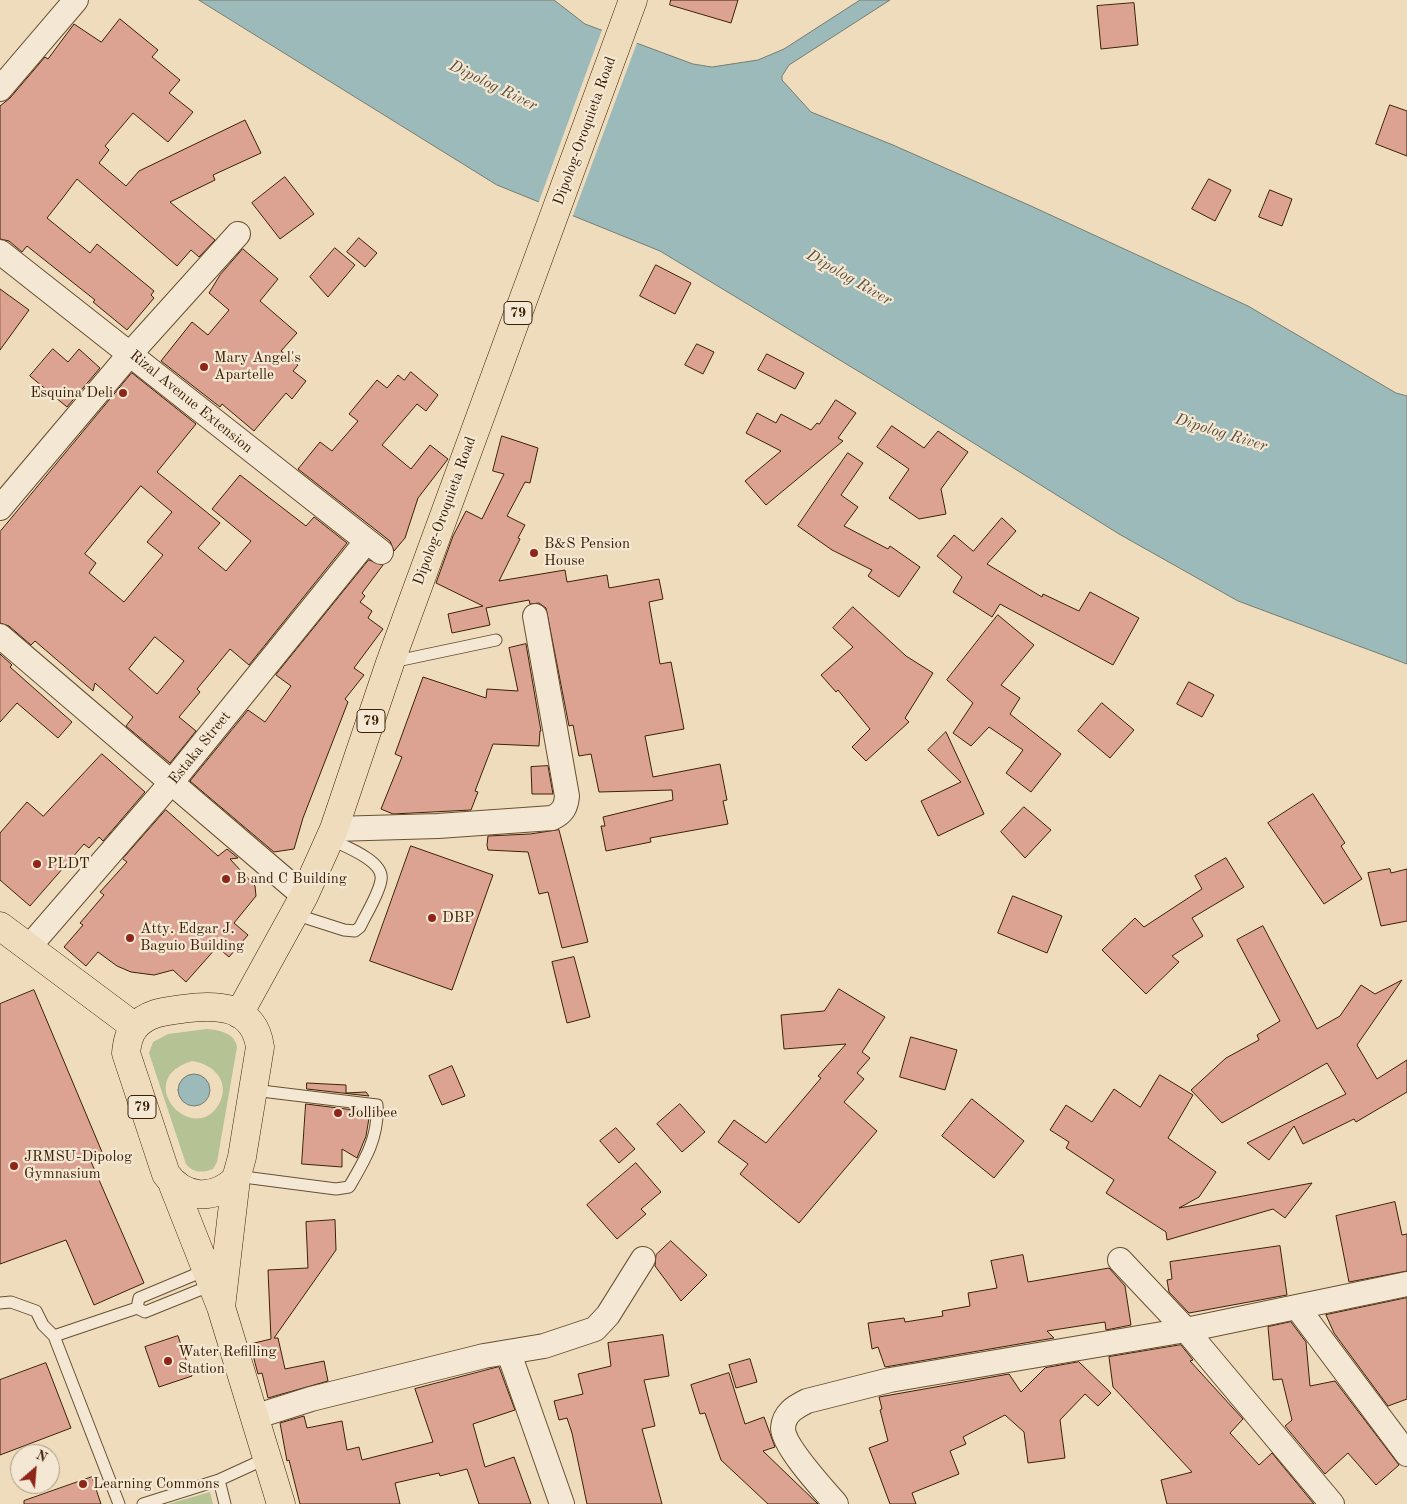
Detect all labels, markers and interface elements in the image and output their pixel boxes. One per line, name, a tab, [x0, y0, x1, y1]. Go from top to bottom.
street label: Dipolog-Oroquieta Road	[550, 54, 620, 208]
water label: Dipolog River	[446, 56, 540, 116]
water label: Dipolog River	[803, 246, 895, 310]
road number: 79	[504, 302, 532, 324]
street label: Rizal Avenue Extension	[126, 347, 256, 457]
place label: Mary Angel's Apartelle	[214, 349, 301, 384]
marker: Mary Angel's Apartelle	[198, 361, 210, 373]
place label: Esquina Deli	[30, 384, 113, 402]
marker: Esquina Deli	[117, 387, 129, 399]
water label: Dipolog River	[1173, 410, 1269, 456]
street label: Dipolog-Oroquieta Road	[410, 434, 480, 588]
place label: B&S Pension House	[544, 535, 630, 570]
marker: B&S Pension House	[528, 547, 540, 559]
street label: Estaka Street	[165, 708, 235, 788]
road number: 79	[357, 709, 385, 732]
place label: PLDT	[47, 855, 90, 873]
marker: PLDT	[31, 858, 43, 870]
place label: B and C Building	[236, 870, 347, 888]
marker: B and C Building	[220, 873, 232, 885]
place label: DBP	[442, 909, 474, 927]
marker: DBP	[426, 912, 438, 924]
place label: Atty. Edgar J. Baguio Building	[140, 920, 244, 955]
marker: Atty. Edgar J. Baguio Building	[124, 932, 136, 944]
road number: 79	[128, 1096, 156, 1118]
place label: Jollibee	[348, 1104, 397, 1122]
marker: Jollibee	[332, 1107, 344, 1119]
place label: JRMSU-Dipolog Gymnasium	[24, 1148, 132, 1183]
marker: JRMSU-Dipolog Gymnasium	[8, 1160, 20, 1172]
place label: Water Refilling Station	[178, 1343, 277, 1378]
marker: Water Refilling Station	[162, 1355, 174, 1367]
north arrow	[10, 1444, 60, 1494]
text: N	[33, 1448, 49, 1465]
place label: Learning Commons	[93, 1475, 219, 1493]
marker: Learning Commons	[77, 1478, 89, 1490]

